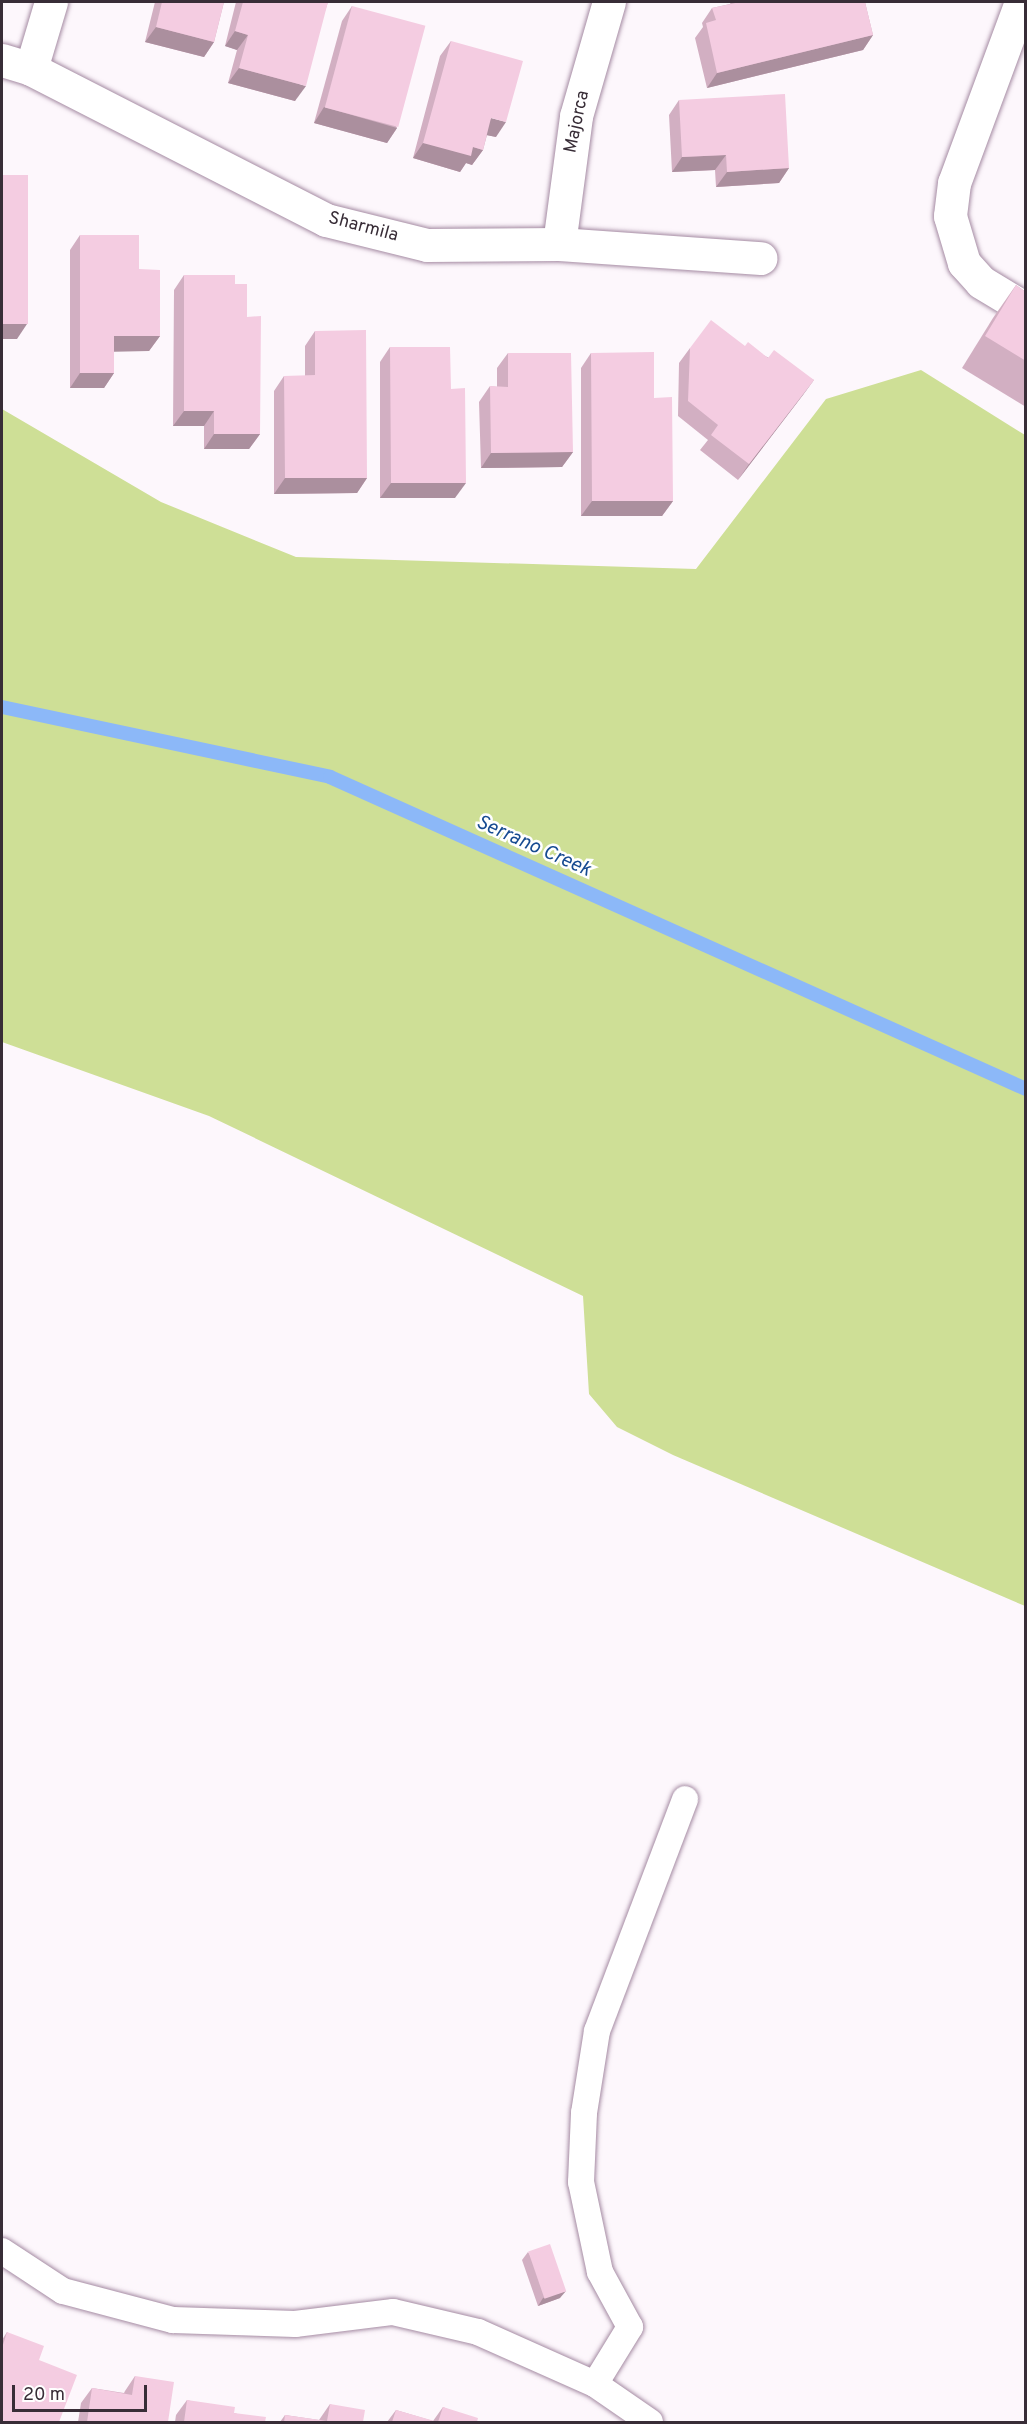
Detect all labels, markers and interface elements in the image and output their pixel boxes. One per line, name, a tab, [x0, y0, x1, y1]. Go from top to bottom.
street label: Majorca	[561, 89, 595, 155]
street label: Sharmila	[326, 208, 400, 248]
water label: Serrano Creek	[472, 811, 594, 883]
scale bar	[15, 2373, 150, 2411]
text: 20 m	[23, 2384, 65, 2407]

